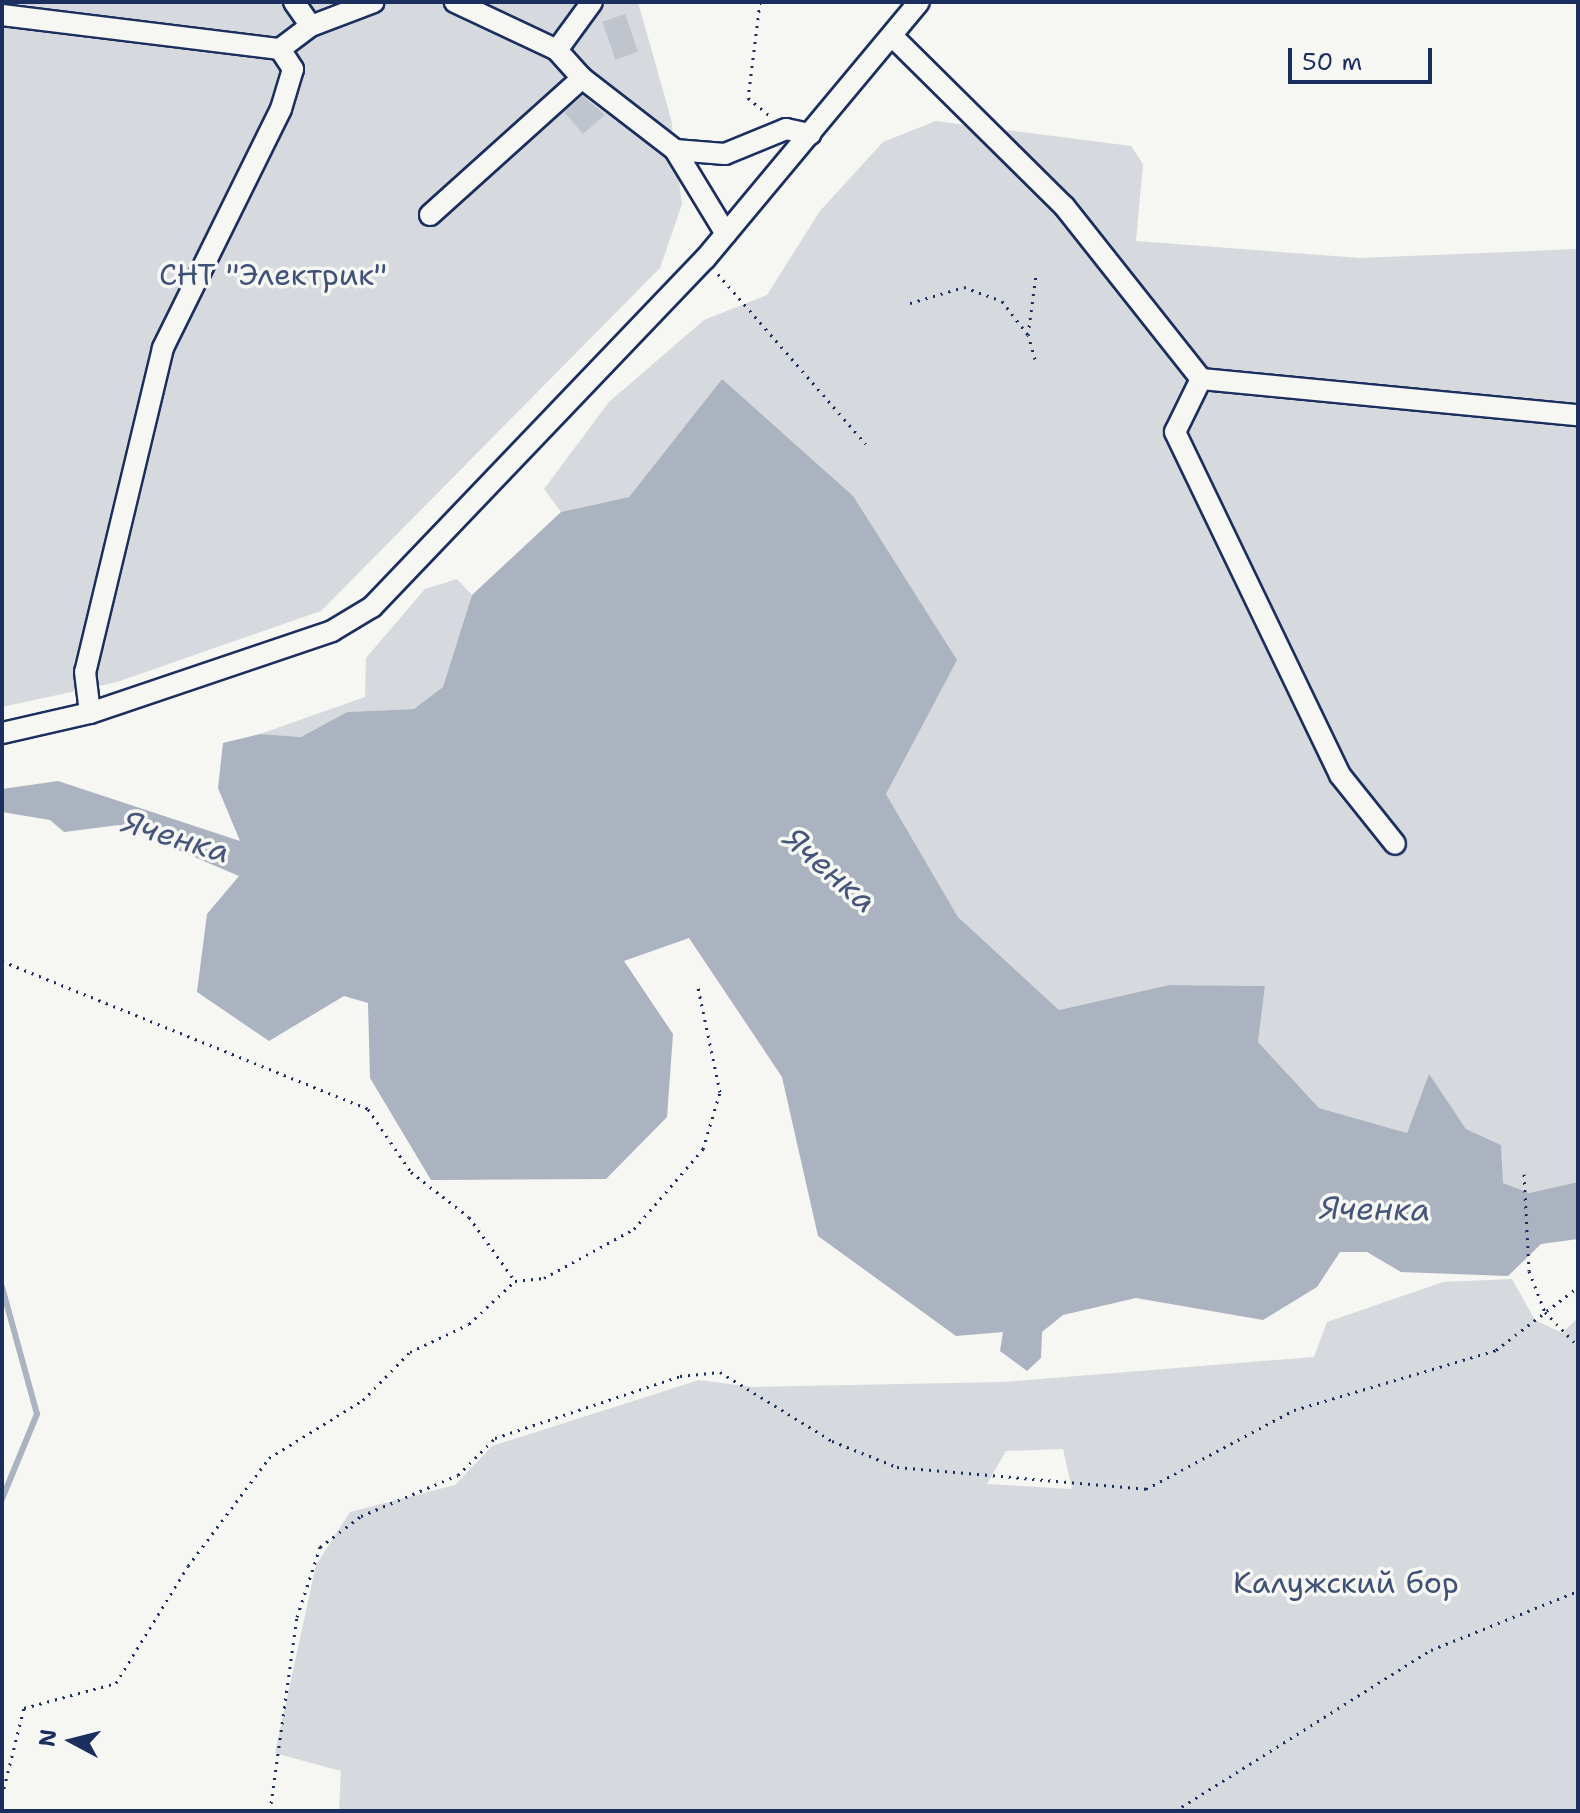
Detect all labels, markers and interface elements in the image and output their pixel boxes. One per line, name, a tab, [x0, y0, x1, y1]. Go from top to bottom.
scale bar	[1292, 32, 1436, 82]
text: 50 m	[1302, 46, 1362, 78]
park label: СНТ "Электрик"	[159, 257, 387, 293]
water label: Яченка	[118, 802, 234, 872]
water label: Яченка	[776, 819, 884, 921]
water label: Яченка	[1319, 1189, 1431, 1229]
park label: Калужский бор	[1233, 1565, 1459, 1601]
north arrow	[32, 1701, 112, 1781]
text: N	[32, 1728, 63, 1748]

